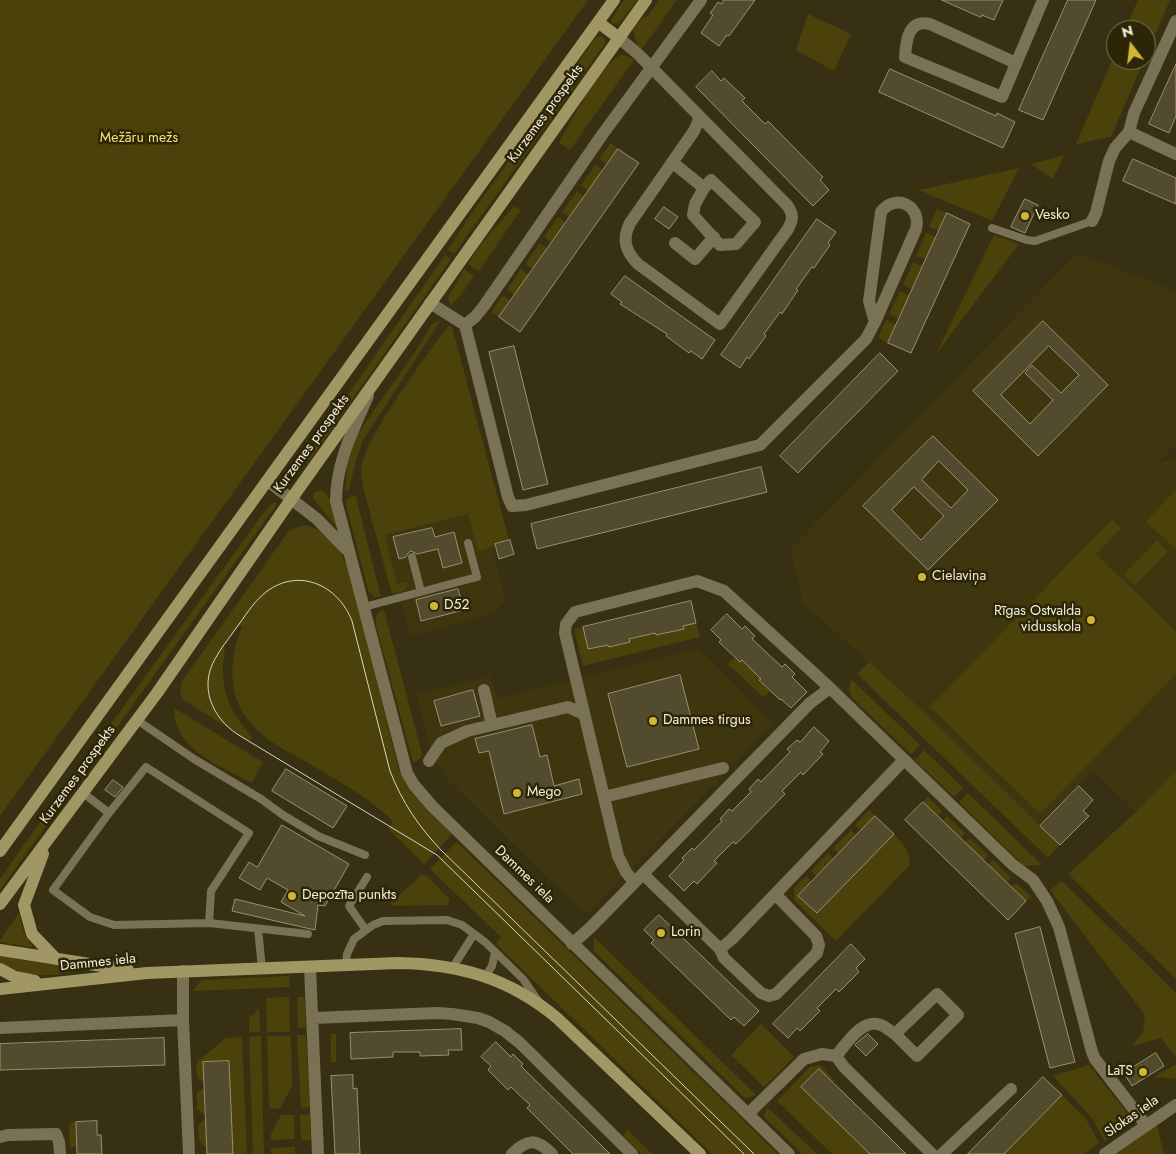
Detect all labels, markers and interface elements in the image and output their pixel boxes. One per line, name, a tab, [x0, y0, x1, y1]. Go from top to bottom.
north arrow	[1106, 20, 1156, 70]
text: N	[1119, 20, 1135, 43]
street label: Kurzemes prospekts	[505, 61, 587, 167]
park label: Mežāru mežs	[100, 131, 178, 147]
place label: Vesko	[1035, 208, 1070, 224]
marker: Vesko	[1019, 210, 1031, 222]
street label: Kurzemes prospekts	[271, 391, 353, 497]
place label: Cielaviņa	[932, 569, 986, 585]
marker: Cielaviņa	[916, 571, 928, 583]
place label: D52	[444, 598, 469, 614]
marker: D52	[428, 600, 440, 612]
place label: Rīgas Ostvalda vidusskola	[994, 604, 1081, 636]
marker: Rīgas Ostvalda vidusskola	[1085, 614, 1097, 626]
place label: Dammes tirgus	[663, 713, 751, 729]
marker: Dammes tirgus	[647, 715, 659, 727]
street label: Kurzemes prospekts	[37, 722, 119, 828]
place label: Mego	[527, 785, 561, 801]
marker: Mego	[511, 787, 523, 799]
street label: Dammes iela	[491, 843, 557, 907]
place label: Depozīta punkts	[302, 888, 396, 904]
marker: Depozīta punkts	[286, 890, 298, 902]
place label: Lorin	[671, 925, 701, 941]
marker: Lorin	[655, 927, 667, 939]
street label: Dammes iela	[59, 951, 137, 975]
place label: LaTS	[1107, 1064, 1133, 1080]
marker: LaTS	[1137, 1066, 1149, 1078]
street label: Slokas iela	[1102, 1092, 1162, 1142]

